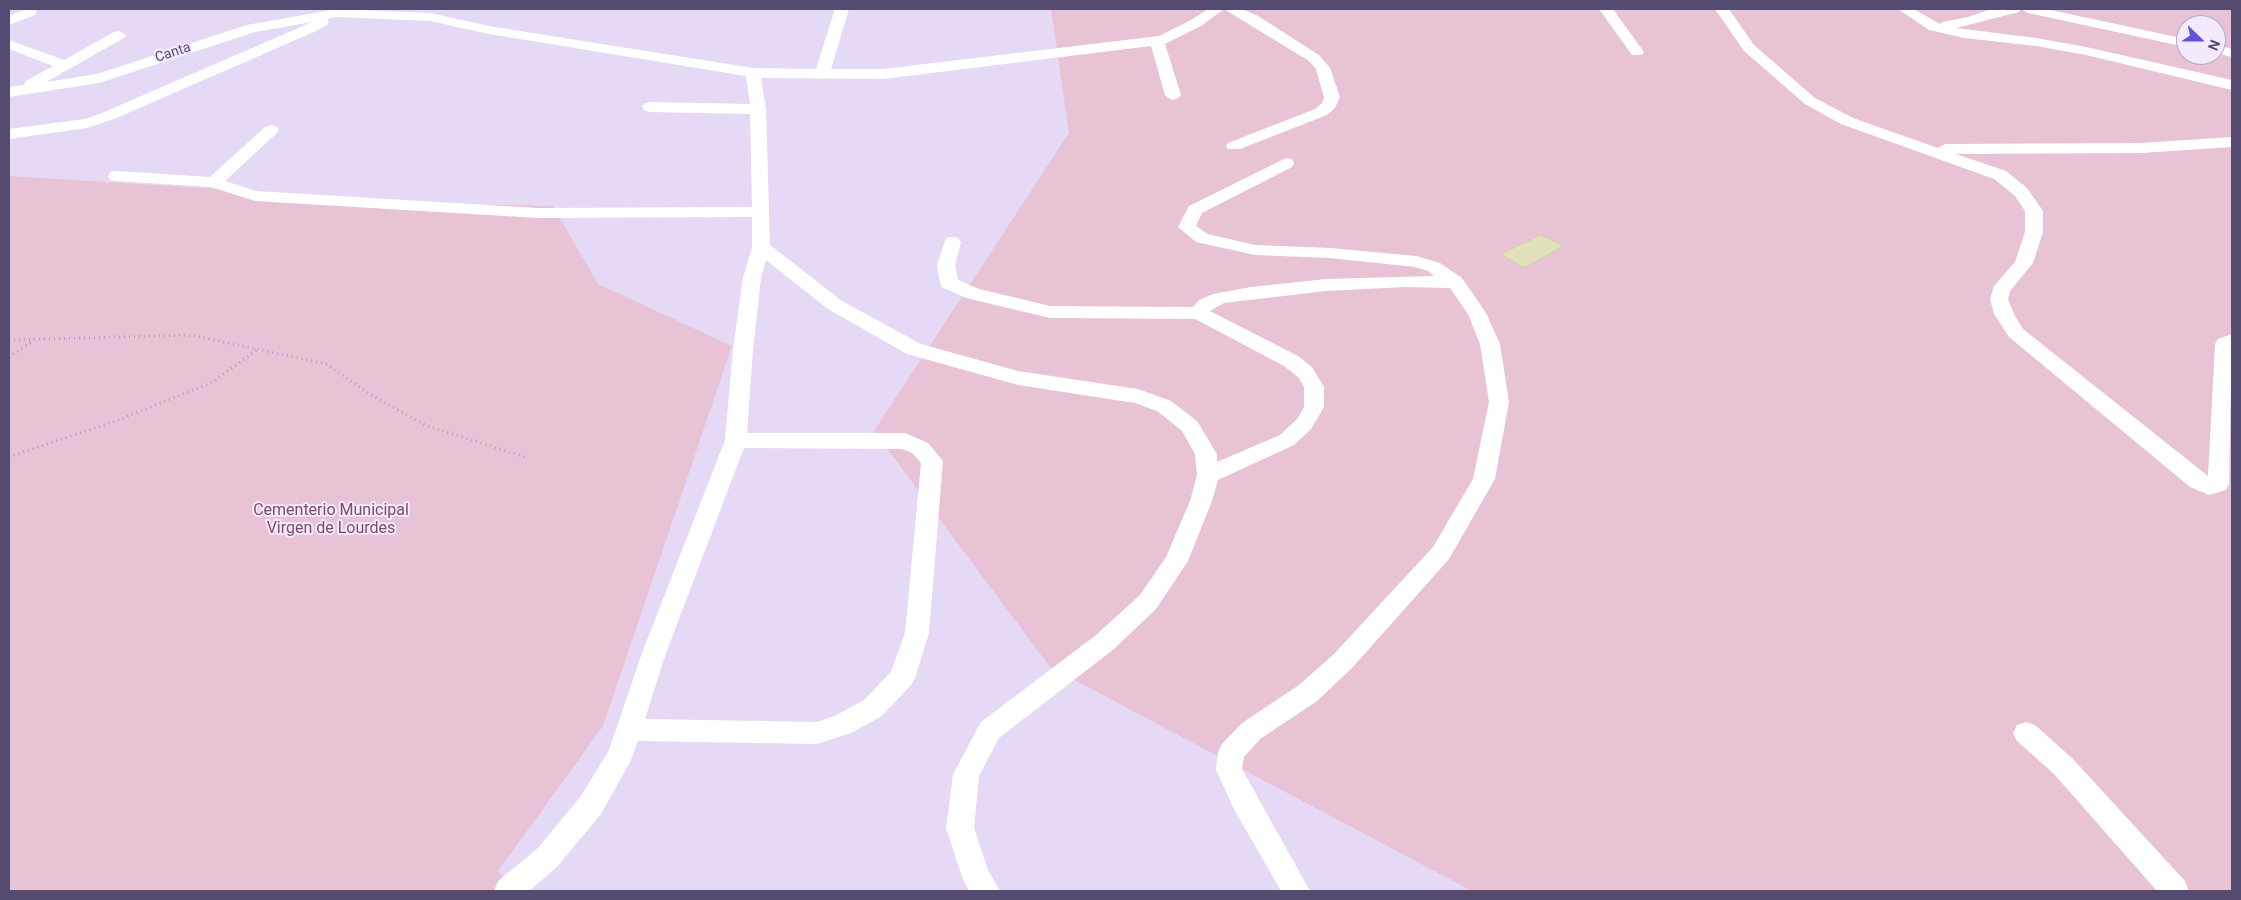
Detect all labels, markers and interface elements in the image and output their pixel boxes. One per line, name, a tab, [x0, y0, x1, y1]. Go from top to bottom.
north arrow	[2176, 15, 2226, 65]
text: N	[2205, 38, 2223, 53]
street label: Canta	[153, 39, 193, 67]
park label: Cementerio Municipal Virgen de Lourdes	[253, 501, 409, 539]

